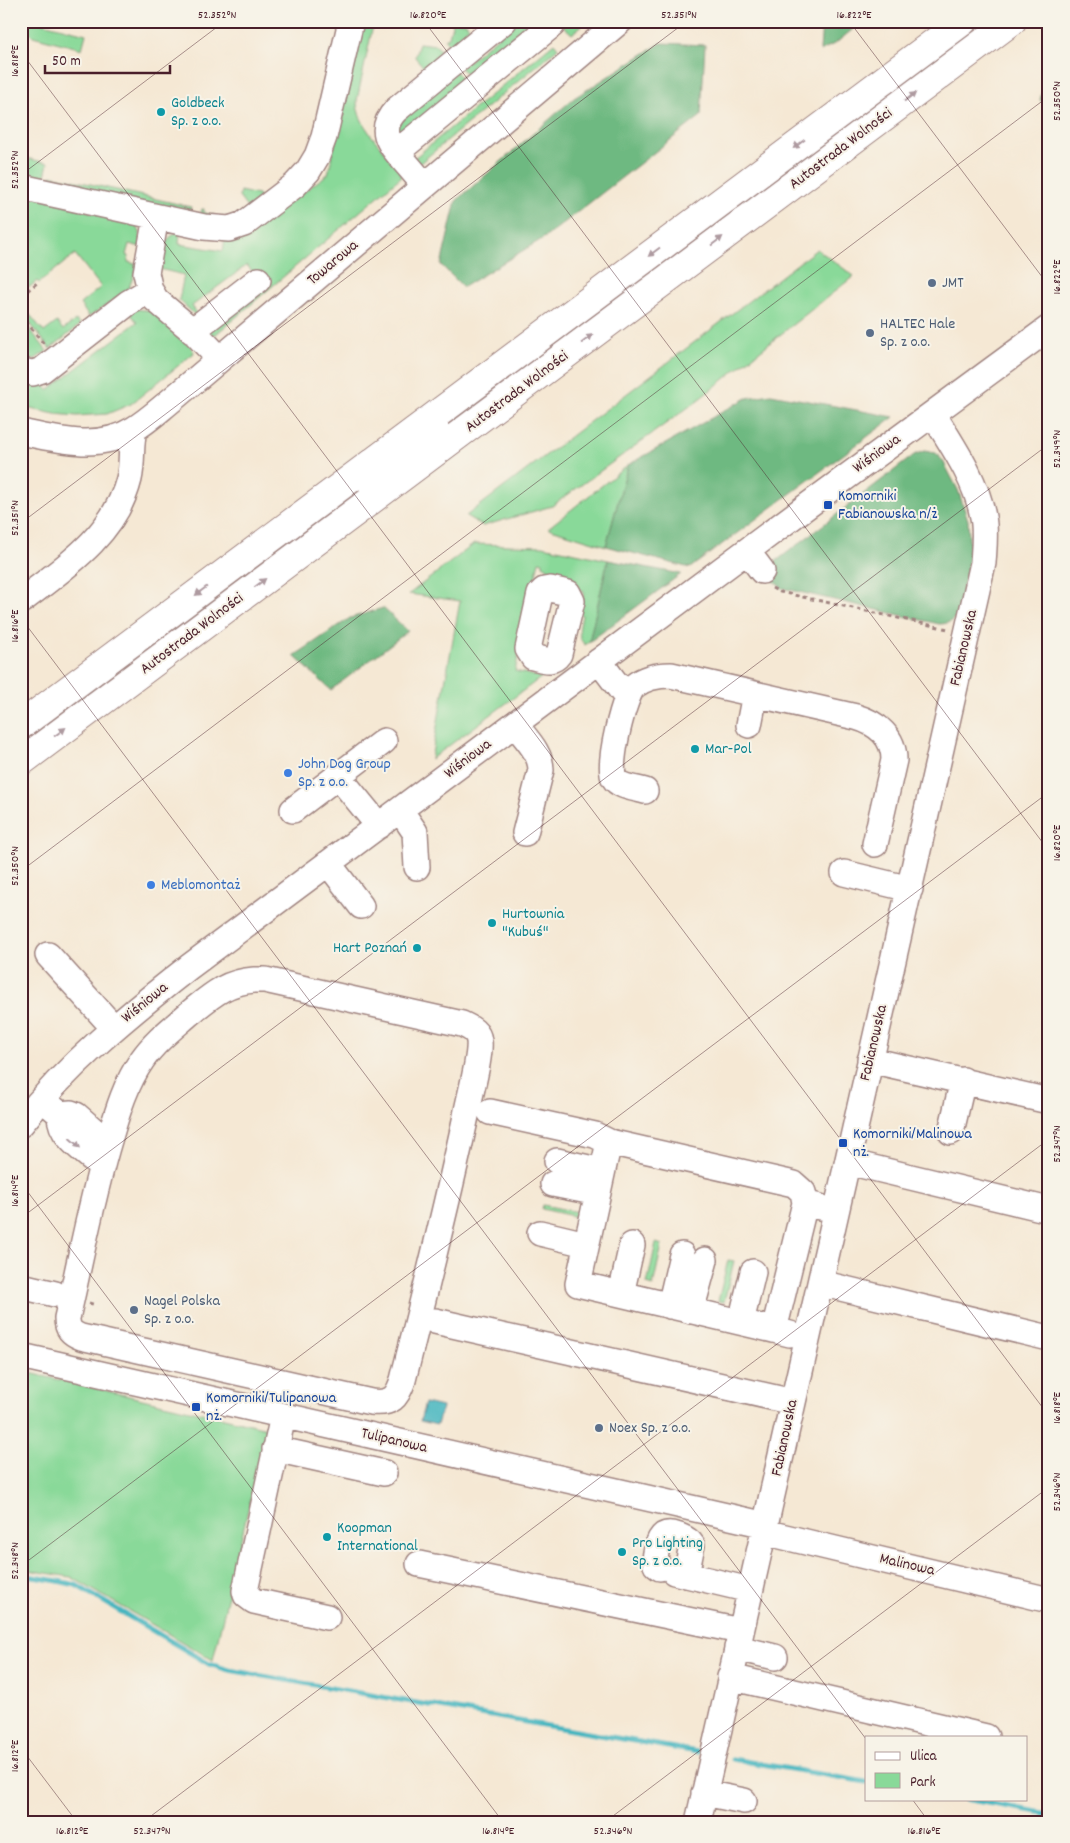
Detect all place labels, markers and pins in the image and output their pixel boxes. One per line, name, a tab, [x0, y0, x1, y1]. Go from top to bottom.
place label: Goldbeck Sp. z o.o.	[171, 92, 224, 133]
marker: Goldbeck Sp. z o.o.	[155, 106, 167, 118]
place label: JMT	[942, 272, 964, 295]
marker: JMT	[926, 277, 938, 289]
place label: HALTEC Hale Sp. z o.o.	[880, 313, 955, 354]
marker: HALTEC Hale Sp. z o.o.	[864, 327, 876, 339]
place label: Komorniki Fabianowska n/ż	[838, 485, 937, 526]
marker: Komorniki Fabianowska n/ż	[822, 499, 834, 511]
place label: Mar-Pol	[705, 738, 752, 761]
marker: Mar-Pol	[689, 743, 701, 755]
place label: John Dog Group Sp. z o.o.	[298, 753, 391, 794]
marker: John Dog Group Sp. z o.o.	[282, 767, 294, 779]
place label: Meblomontaż	[161, 874, 240, 897]
marker: Meblomontaż	[145, 879, 157, 891]
place label: Hurtownia "Kubuś"	[502, 903, 565, 944]
marker: Hurtownia "Kubuś"	[486, 917, 498, 929]
place label: Hart Poznań	[333, 937, 407, 960]
marker: Hart Poznań	[411, 942, 423, 954]
place label: Komorniki/Malinowa nż.	[853, 1123, 972, 1164]
marker: Komorniki/Malinowa nż.	[837, 1137, 849, 1149]
place label: Nagel Polska Sp. z o.o.	[144, 1290, 220, 1331]
marker: Nagel Polska Sp. z o.o.	[128, 1304, 140, 1316]
place label: Komorniki/Tulipanowa nż.	[206, 1387, 337, 1428]
marker: Komorniki/Tulipanowa nż.	[190, 1401, 202, 1413]
place label: Noex Sp. z o.o.	[609, 1417, 691, 1440]
marker: Noex Sp. z o.o.	[593, 1422, 605, 1434]
place label: Koopman International	[337, 1517, 418, 1558]
marker: Koopman International	[321, 1531, 333, 1543]
place label: Pro Lighting Sp. z o.o.	[632, 1532, 703, 1573]
marker: Pro Lighting Sp. z o.o.	[616, 1546, 628, 1558]

